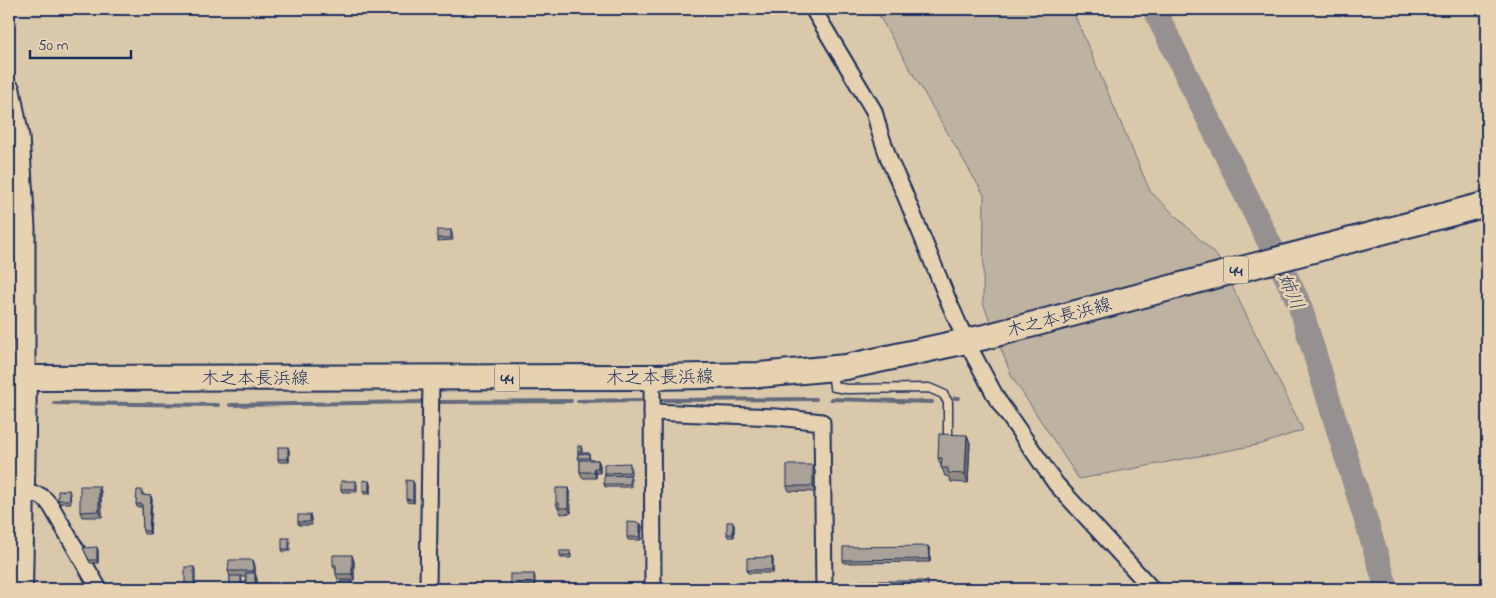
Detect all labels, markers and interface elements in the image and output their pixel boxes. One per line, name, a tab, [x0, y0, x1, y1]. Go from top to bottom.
scale bar	[30, 28, 131, 60]
text: 50 m	[38, 35, 69, 57]
road number: 44	[1224, 256, 1248, 284]
water label: 姉川	[1270, 269, 1310, 315]
street label: 木之本長浜線	[1004, 292, 1115, 345]
road number: 44	[494, 364, 520, 392]
street label: 木之本長浜線	[606, 365, 714, 393]
street label: 木之本長浜線	[201, 367, 309, 393]

